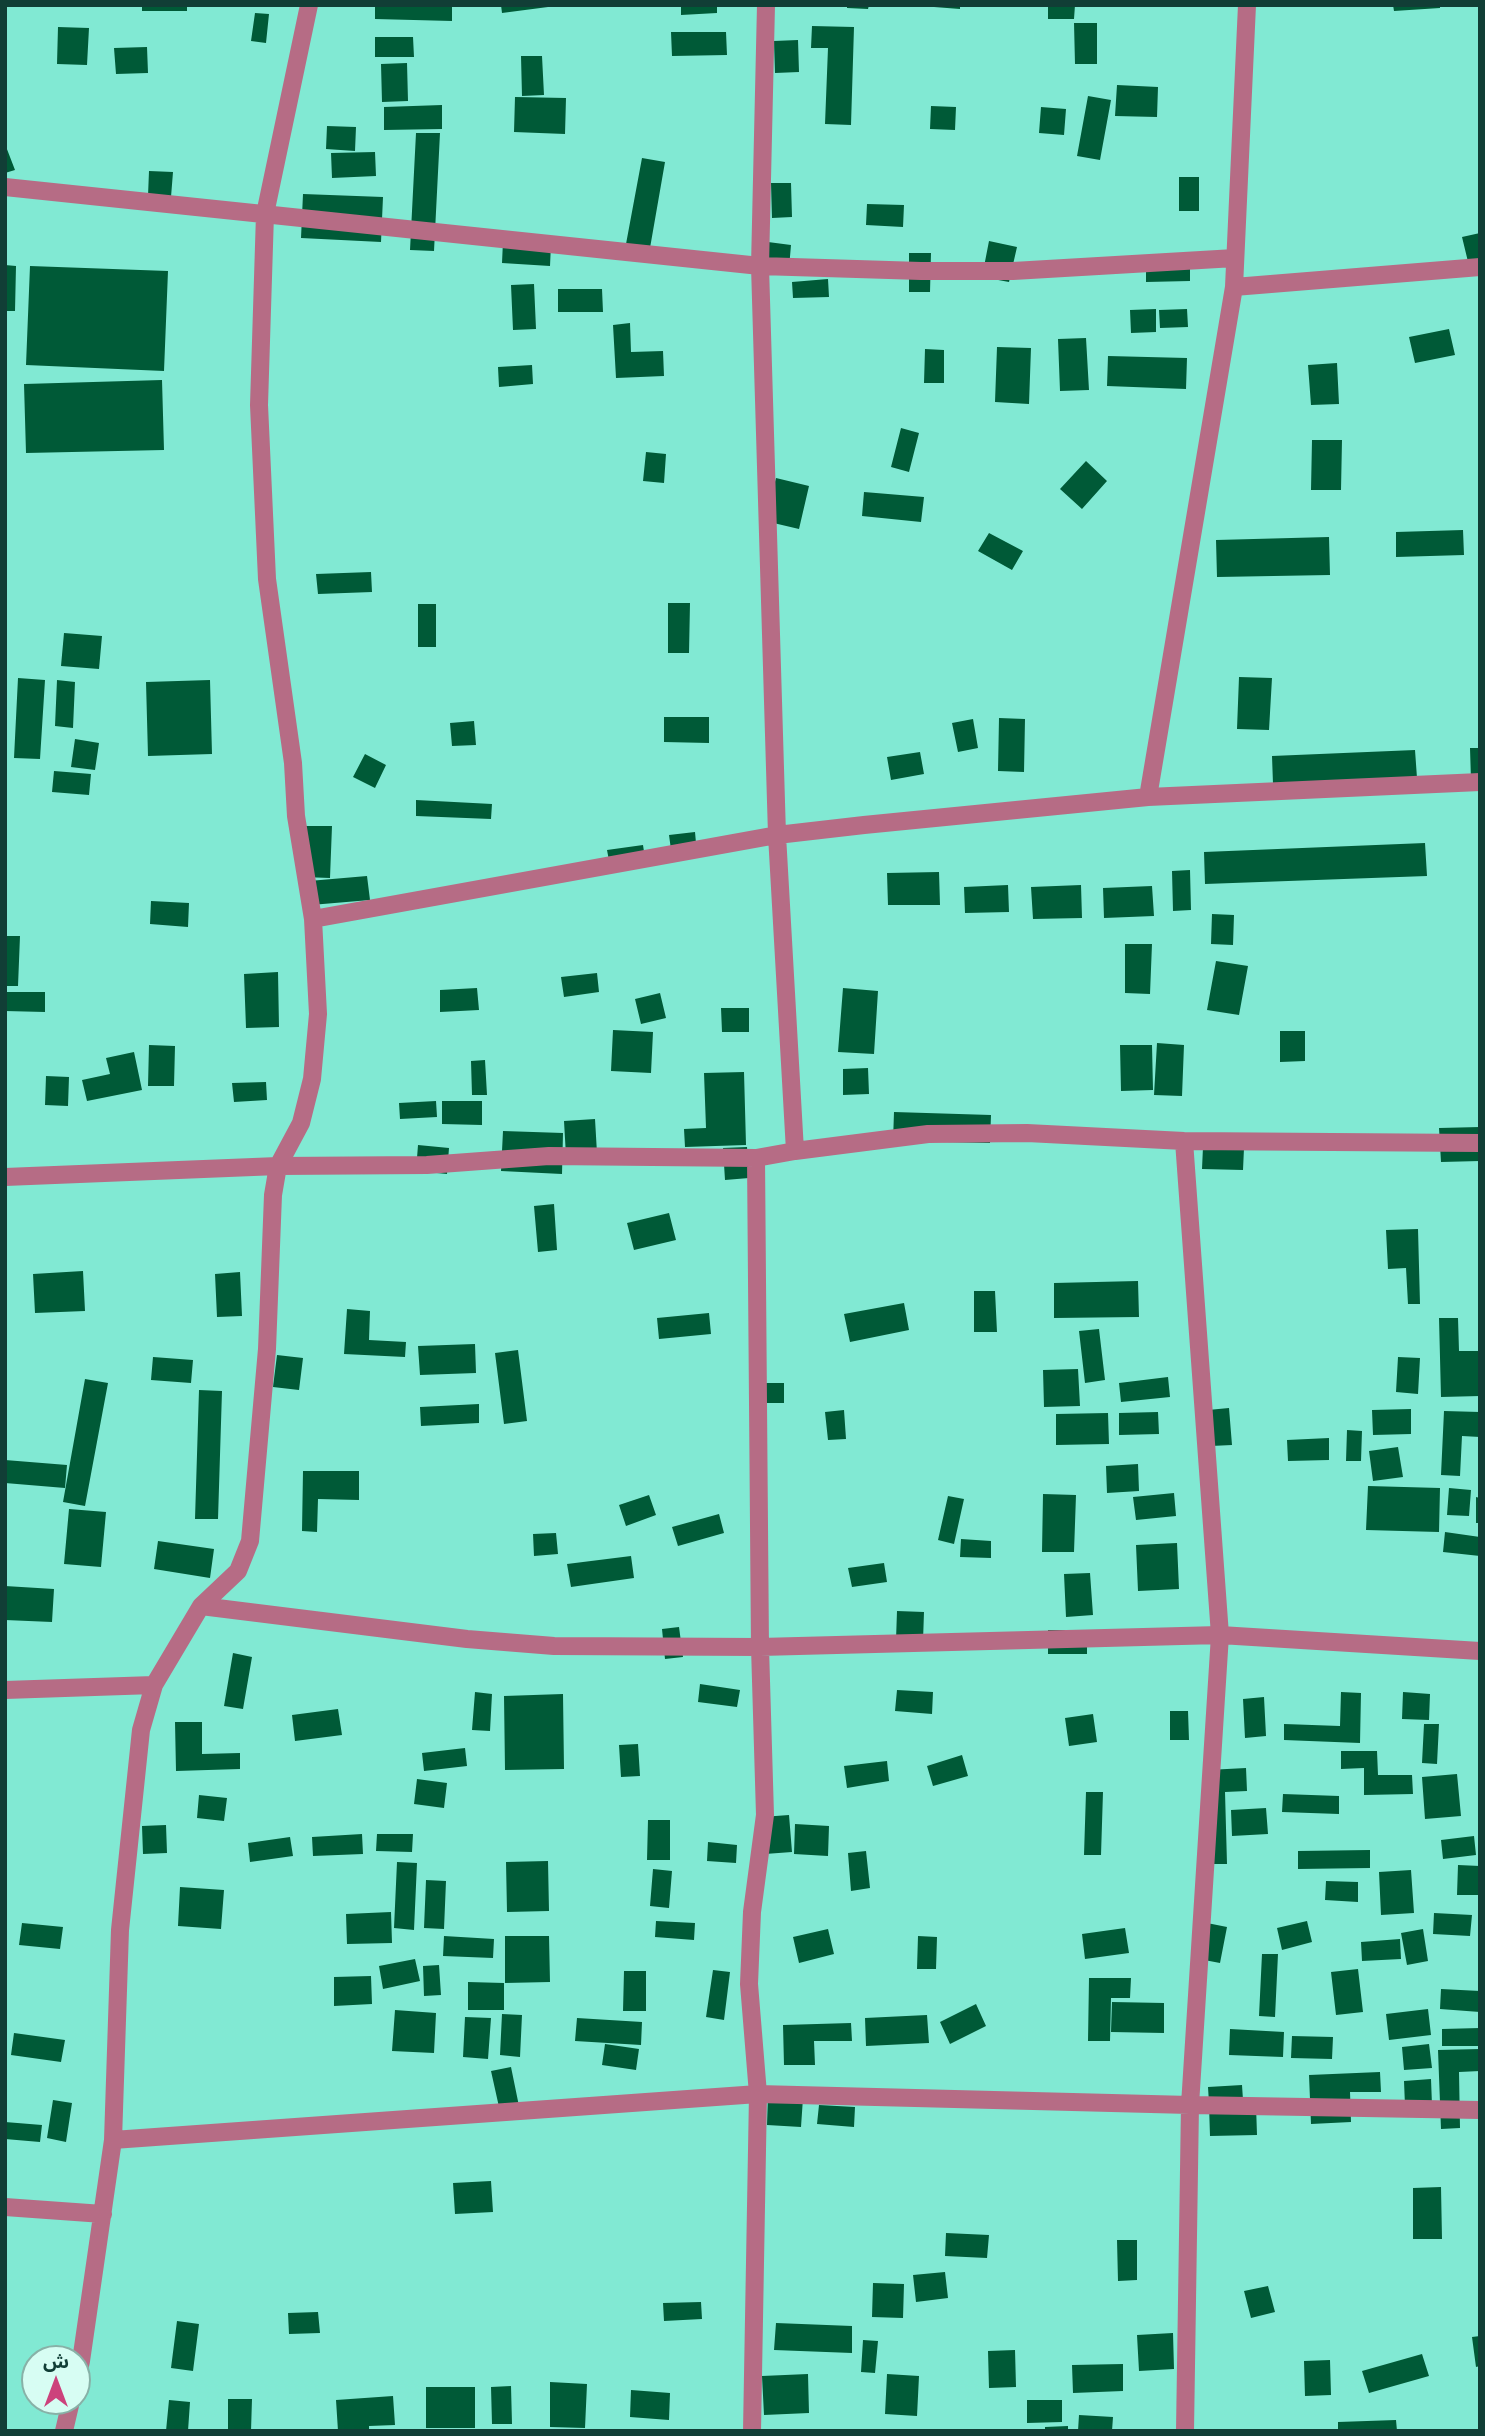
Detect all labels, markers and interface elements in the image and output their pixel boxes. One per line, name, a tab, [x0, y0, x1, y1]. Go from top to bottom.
north arrow	[21, 2345, 91, 2415]
text: ش	[43, 2349, 69, 2373]

